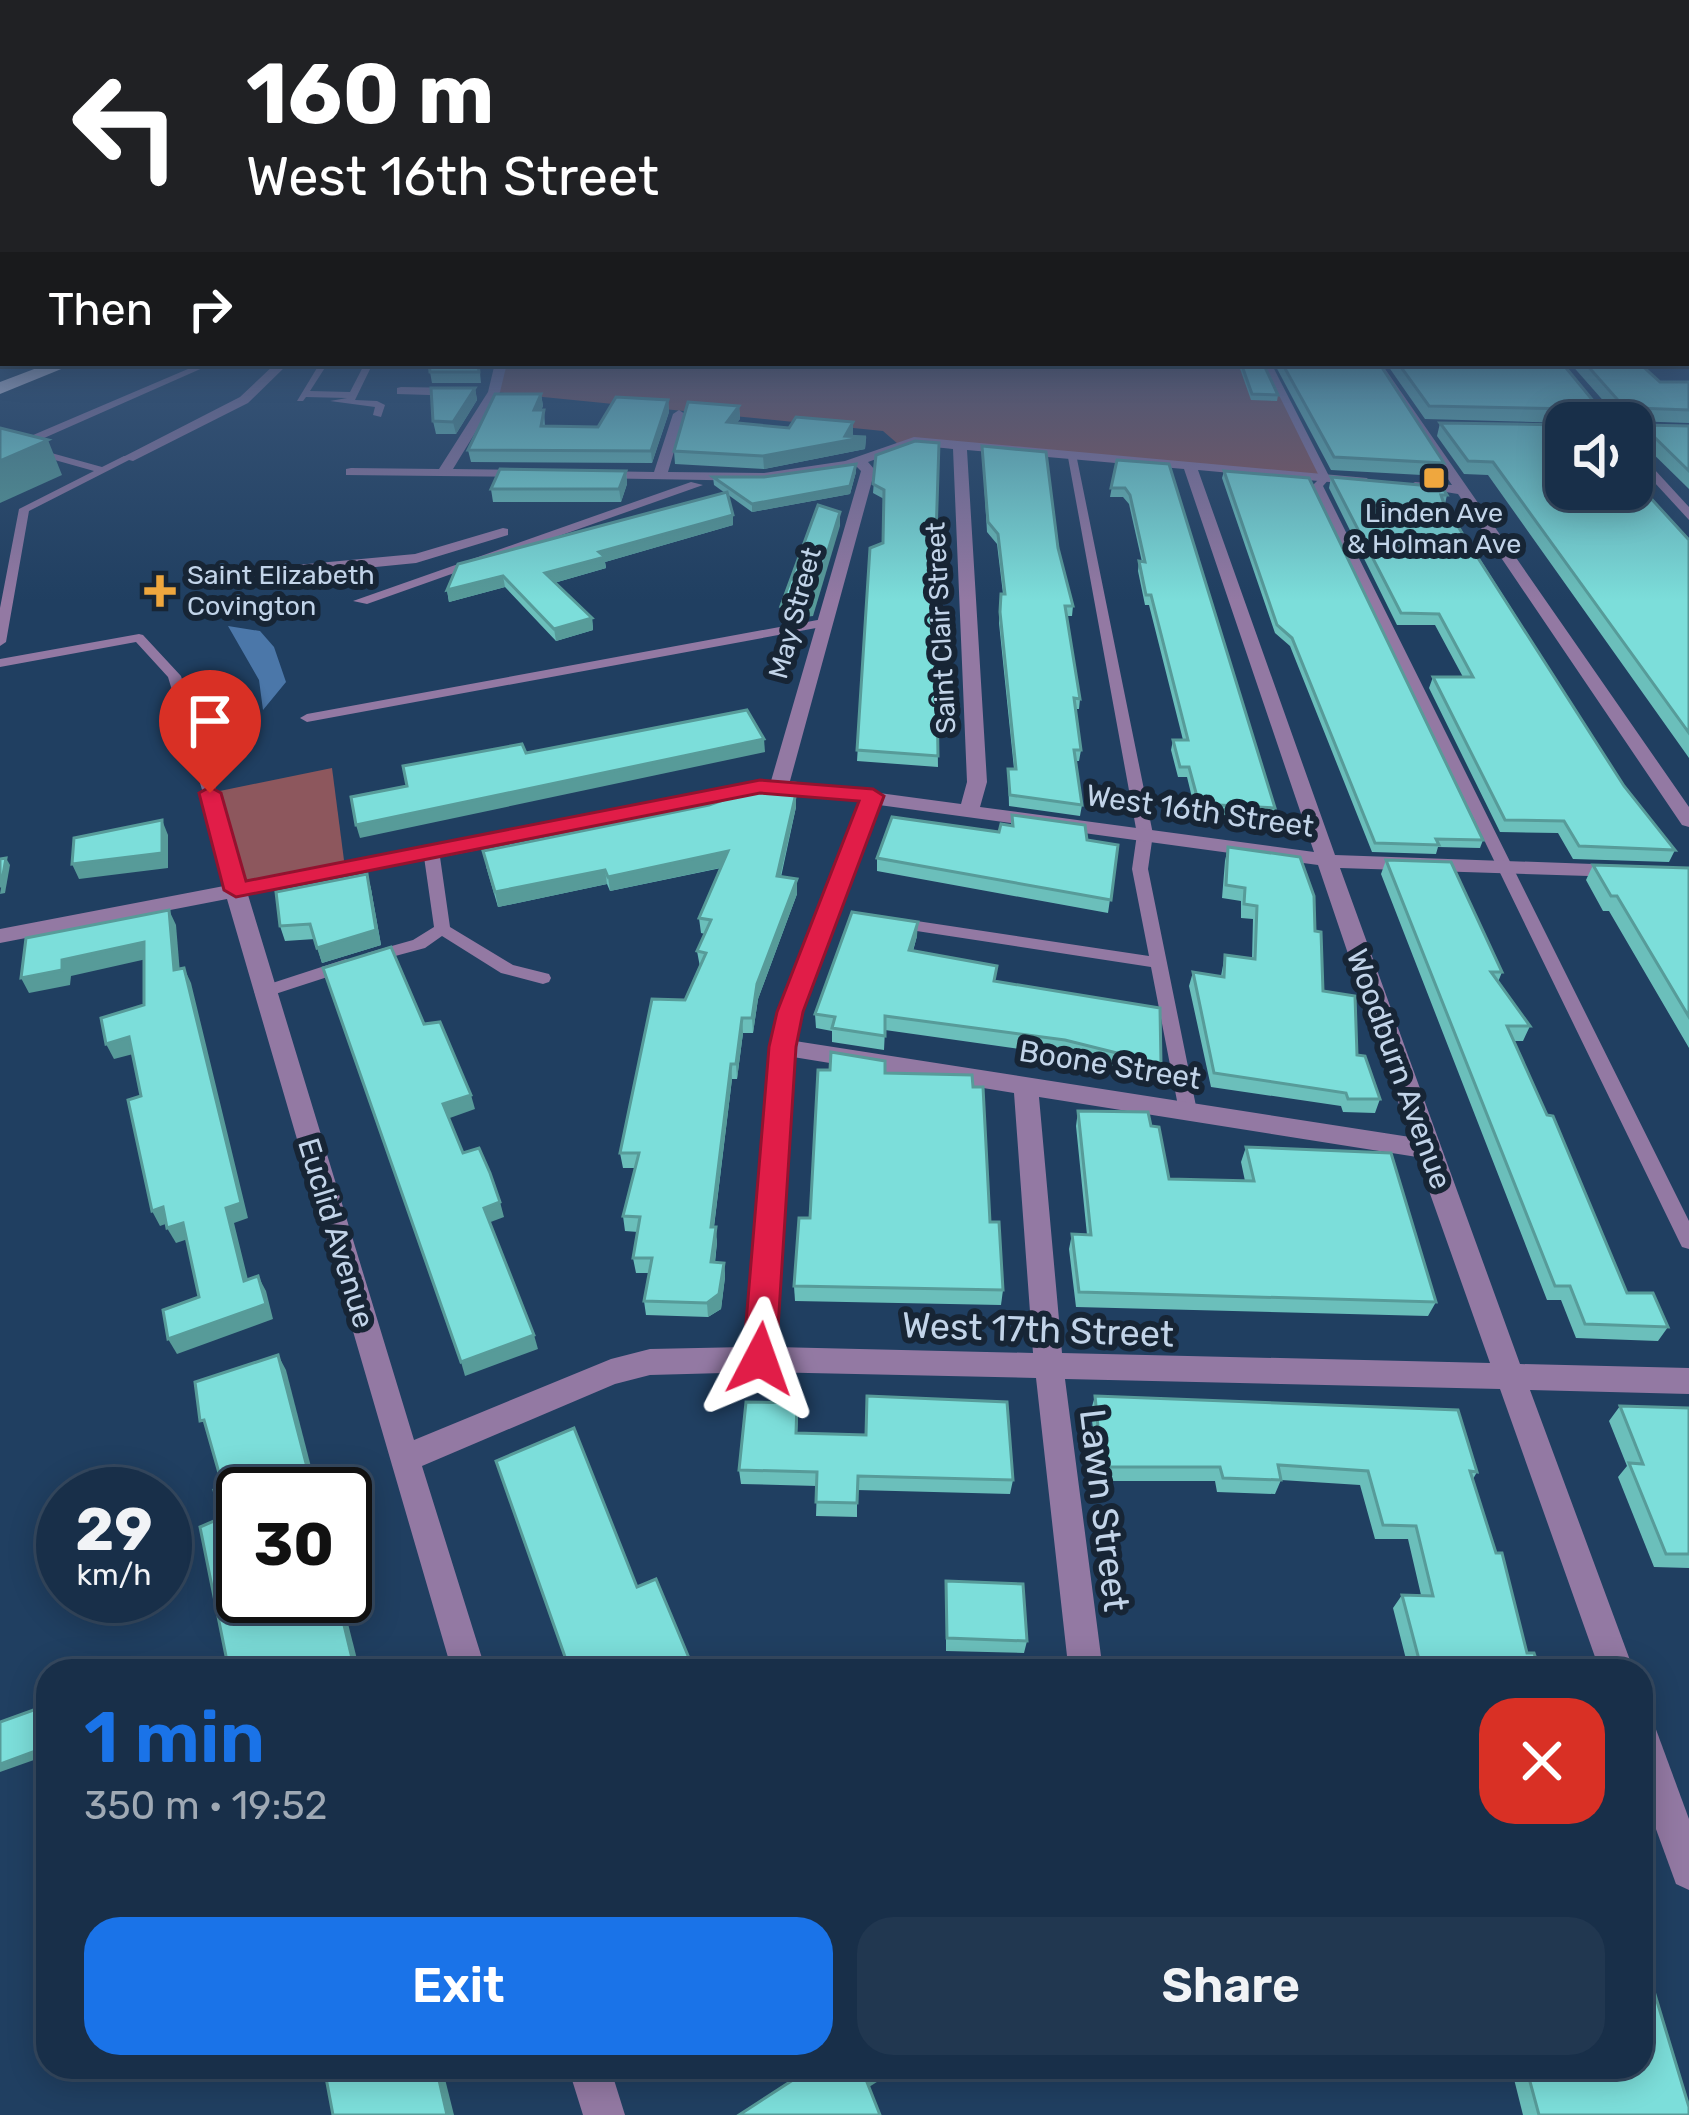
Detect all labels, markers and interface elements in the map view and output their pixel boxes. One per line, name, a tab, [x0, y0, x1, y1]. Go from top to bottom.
text: 160 m	[246, 44, 494, 144]
icon: left	[48, 48, 204, 204]
text: West 16th Street	[246, 145, 659, 209]
icon: right	[177, 276, 243, 342]
text: Then	[48, 283, 153, 336]
map controls	[1545, 402, 1653, 510]
button: sound	[1545, 402, 1653, 510]
marker: Linden Ave & Holman Ave	[1421, 465, 1447, 491]
place label: Linden Ave & Holman Ave	[1347, 497, 1521, 560]
street label: Saint Clair Street	[919, 521, 963, 735]
street label: May Street	[762, 544, 828, 682]
place label: Saint Elizabeth Covington	[187, 559, 375, 622]
marker: Saint Elizabeth Covington	[144, 575, 176, 607]
pin	[159, 670, 261, 793]
icon: arrive	[177, 688, 243, 754]
street label: West 16th Street	[1084, 777, 1316, 845]
street label: Woodburn Avenue	[1339, 944, 1459, 1194]
street label: Boone Street	[1017, 1033, 1204, 1097]
street label: Euclid Avenue	[290, 1134, 382, 1332]
position arrow	[697, 1296, 823, 1422]
street label: West 17th Street	[901, 1303, 1175, 1356]
street label: Lawn Street	[1071, 1406, 1138, 1614]
speed limit sign: 30	[216, 1467, 372, 1623]
text: 29	[75, 1494, 153, 1565]
text: km/h	[77, 1557, 151, 1593]
text: 1 min	[84, 1695, 265, 1780]
button: close	[1479, 1698, 1605, 1824]
text: 350 m · 19:52	[84, 1783, 327, 1829]
button: Exit	[84, 1917, 833, 2055]
button: Share	[857, 1917, 1605, 2055]

